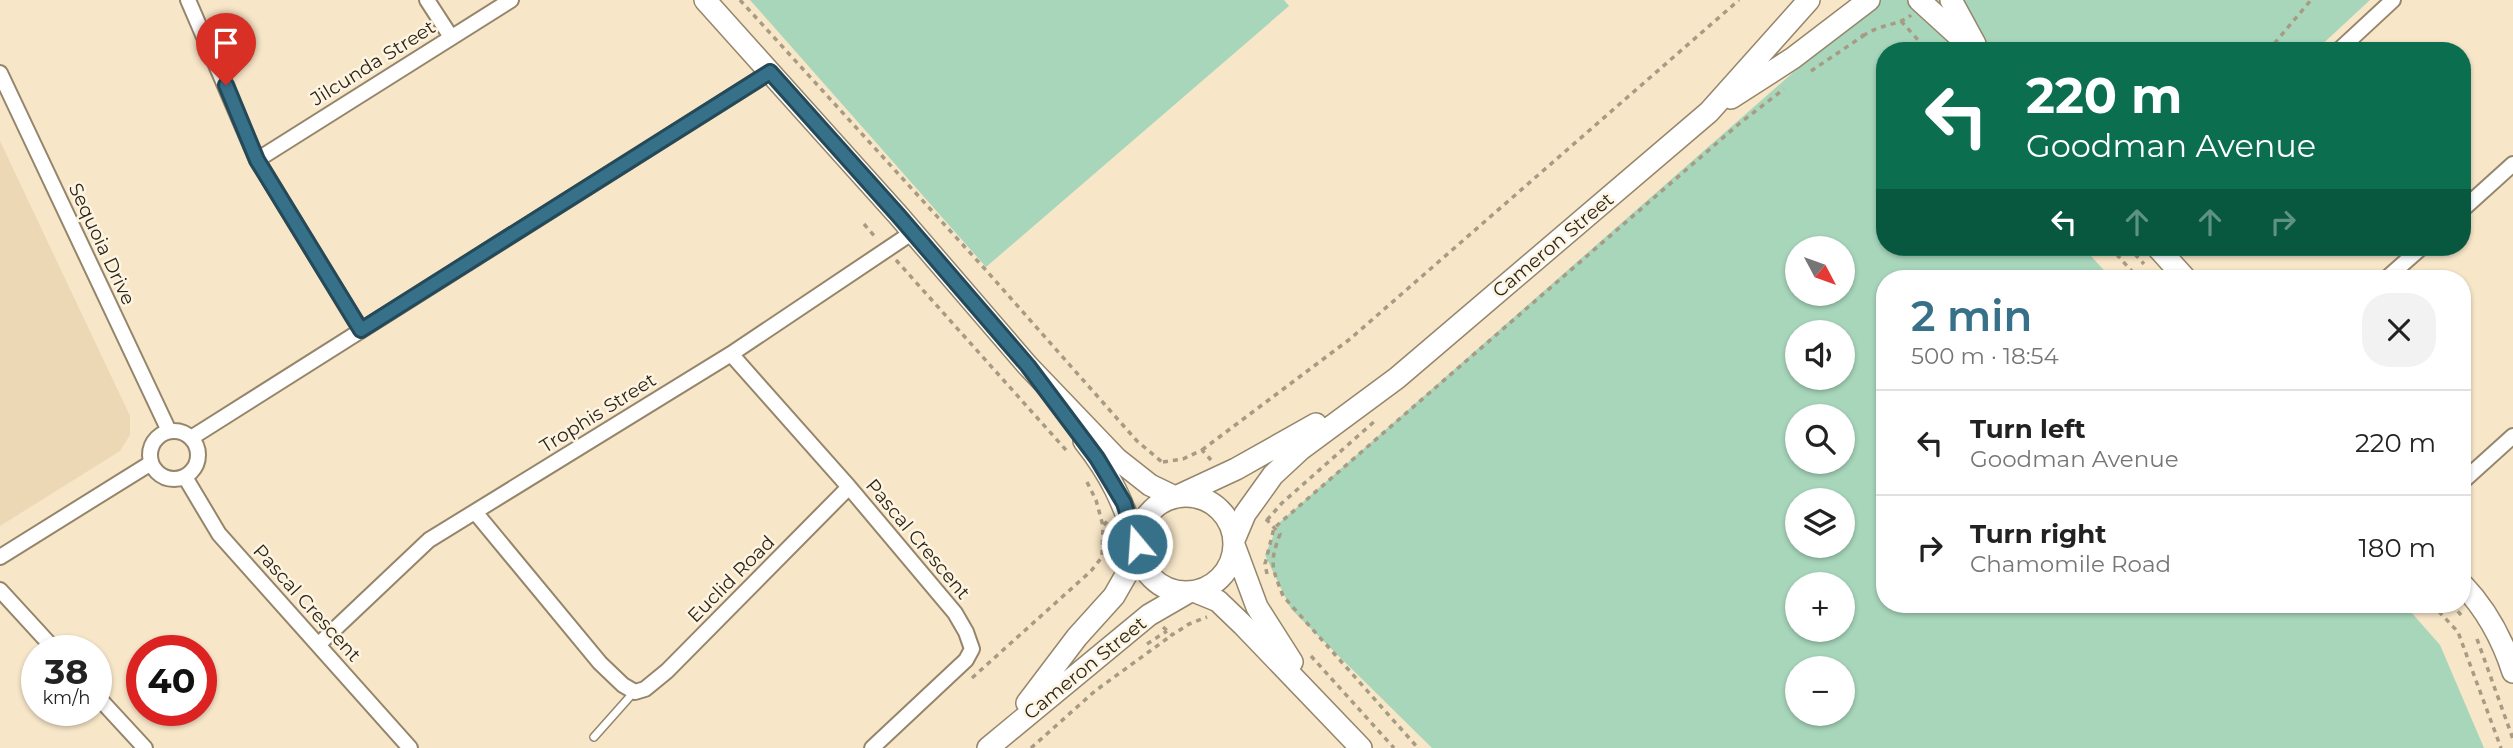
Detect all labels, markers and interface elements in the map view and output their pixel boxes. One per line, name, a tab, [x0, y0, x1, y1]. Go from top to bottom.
pin	[196, 13, 256, 85]
street label: Jilcunda Street	[306, 15, 440, 111]
icon: arrive	[207, 24, 245, 62]
text: 220 m	[2026, 66, 2182, 125]
icon: left	[1911, 70, 2002, 161]
text: Goodman Avenue	[2026, 126, 2316, 165]
street label: Sequoia Drive	[64, 179, 140, 309]
street label: Cameron Street	[1488, 188, 1618, 302]
icon: left	[2045, 203, 2083, 241]
icon: ahead	[2118, 203, 2156, 241]
icon: ahead	[2191, 203, 2229, 241]
icon: right	[2264, 203, 2302, 241]
north arrow	[1785, 236, 1855, 306]
map controls	[1785, 236, 1855, 726]
text: 2 min	[1911, 290, 2032, 342]
button: close	[2362, 293, 2436, 367]
button: sound	[1785, 320, 1855, 390]
text: 500 m · 18:54	[1911, 342, 2059, 370]
street label: Trophis Street	[536, 368, 661, 458]
button: search	[1785, 404, 1855, 474]
text: Turn left	[1970, 413, 2086, 445]
icon: left	[1911, 424, 1949, 462]
text: 220 m	[2355, 427, 2436, 459]
text: Goodman Avenue	[1970, 445, 2179, 473]
street label: Pascal Crescent	[861, 474, 975, 604]
button: layers	[1785, 488, 1855, 558]
position arrow	[1100, 507, 1174, 581]
text: Turn right	[1970, 518, 2106, 550]
icon: right	[1911, 529, 1949, 567]
street label: Euclid Road	[683, 531, 779, 627]
text: 180 m	[2358, 532, 2436, 564]
street label: Pascal Crescent	[248, 540, 366, 667]
text: Chamomile Road	[1970, 550, 2171, 578]
button: +	[1785, 572, 1855, 642]
street label: Cameron Street	[1019, 611, 1151, 724]
speed limit sign: 40	[126, 635, 217, 726]
text: 38	[45, 650, 88, 693]
button: −	[1785, 656, 1855, 726]
text: km/h	[42, 687, 91, 709]

